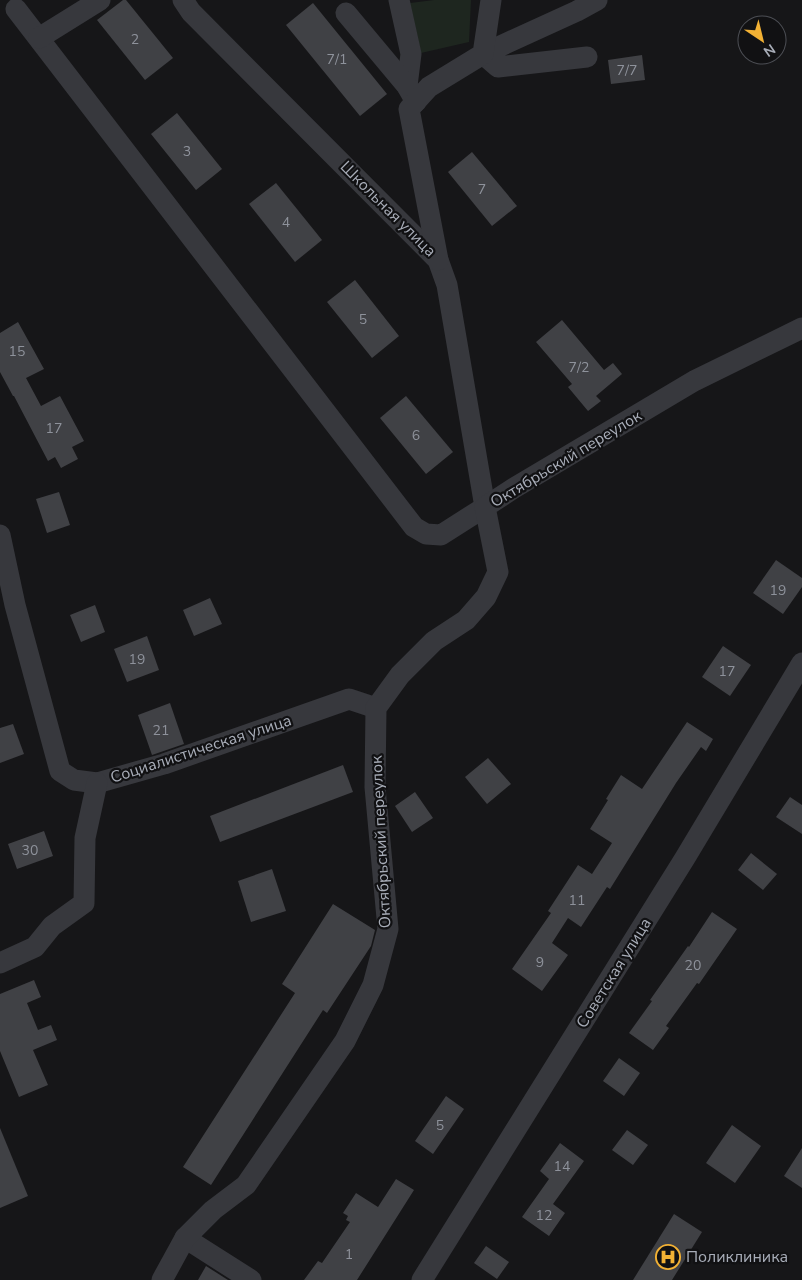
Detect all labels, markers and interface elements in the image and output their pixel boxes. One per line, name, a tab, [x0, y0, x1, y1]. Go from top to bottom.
north arrow	[737, 15, 787, 65]
house number: 2	[131, 30, 139, 49]
text: N	[759, 39, 779, 61]
house number: 7/1	[327, 50, 347, 69]
house number: 7/7	[617, 61, 637, 80]
house number: 3	[183, 142, 191, 161]
street label: Школьная улица	[335, 156, 441, 262]
house number: 7	[478, 180, 486, 199]
house number: 4	[282, 213, 290, 232]
house number: 5	[359, 310, 367, 329]
house number: 15	[9, 342, 25, 361]
house number: 7/2	[569, 358, 589, 377]
street label: Октябрьский переулок	[486, 405, 646, 513]
house number: 17	[46, 419, 62, 438]
house number: 6	[412, 426, 420, 445]
house number: 19	[770, 581, 786, 600]
house number: 19	[129, 650, 145, 669]
house number: 17	[719, 662, 735, 681]
street label: Социалистическая улица	[108, 709, 294, 789]
house number: 21	[153, 721, 169, 740]
street label: Октябрьский переулок	[365, 754, 397, 929]
house number: 30	[22, 841, 38, 860]
house number: 11	[569, 891, 585, 910]
street label: Советская улица	[571, 914, 657, 1032]
house number: 9	[536, 953, 544, 972]
house number: 20	[685, 956, 701, 975]
house number: 5	[436, 1116, 444, 1135]
house number: 14	[554, 1157, 570, 1176]
house number: 12	[536, 1206, 552, 1225]
hospital icon: Поликлиника	[655, 1244, 681, 1270]
house number: 1	[345, 1245, 353, 1264]
place label: Поликлиника	[686, 1246, 788, 1268]

